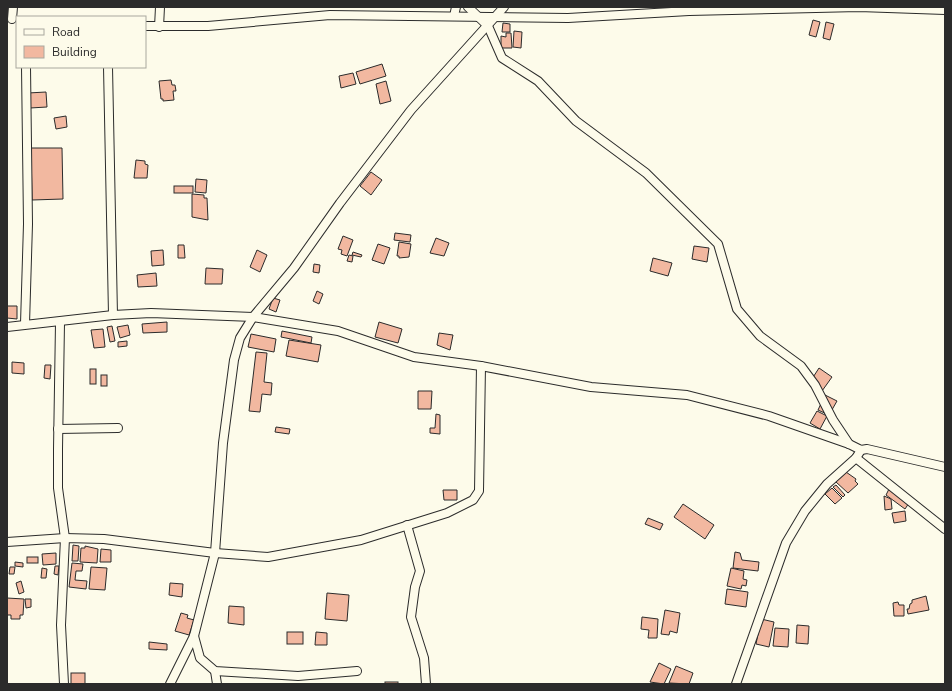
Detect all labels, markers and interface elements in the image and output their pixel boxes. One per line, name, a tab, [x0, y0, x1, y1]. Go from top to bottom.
legend	[16, 16, 146, 68]
text: Road	[52, 24, 80, 40]
text: Building	[52, 44, 97, 60]

